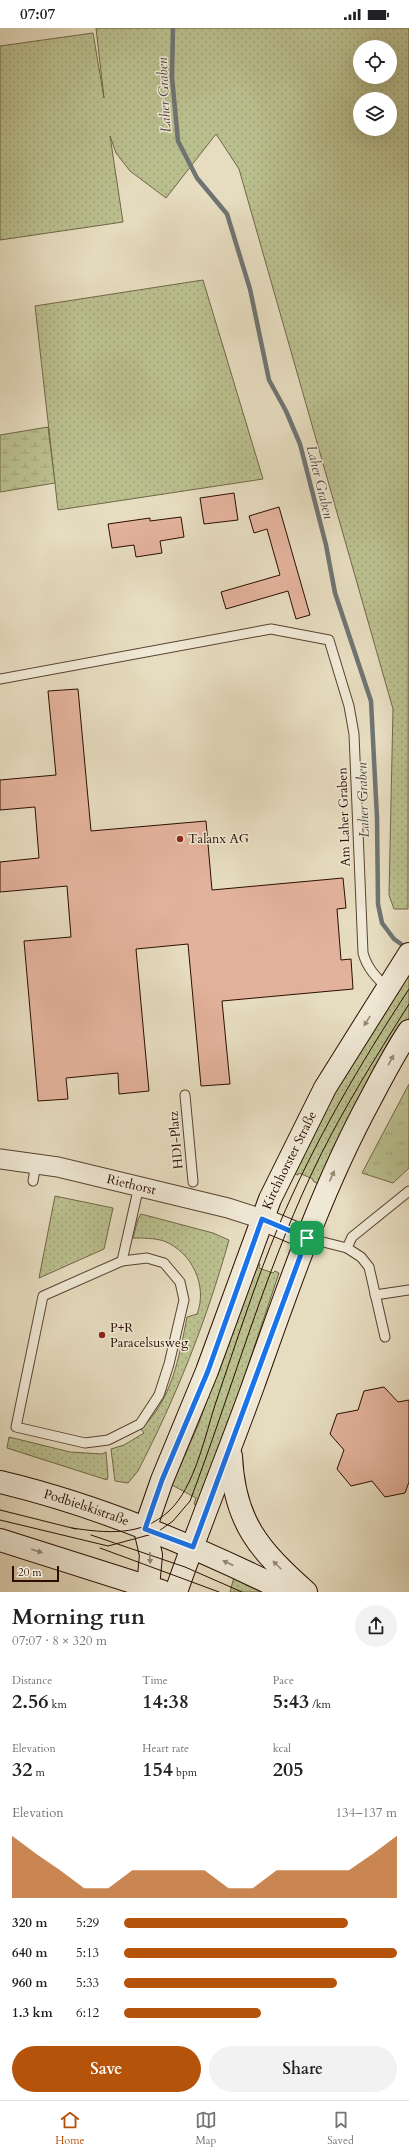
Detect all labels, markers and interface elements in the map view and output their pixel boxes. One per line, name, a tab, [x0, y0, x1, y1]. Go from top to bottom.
text: 07:07	[20, 4, 55, 24]
map controls	[353, 40, 397, 136]
button: locate	[353, 40, 397, 84]
water label: Laher Graben	[153, 57, 175, 133]
button: layers	[353, 92, 397, 136]
water label: Laher Graben	[302, 443, 338, 521]
water label: Laher Graben	[352, 762, 374, 838]
street label: Am Laher Graben	[333, 766, 355, 867]
place label: Talanx AG	[188, 830, 249, 848]
marker: Talanx AG	[175, 834, 185, 844]
one-way arrow	[363, 1015, 370, 1027]
one-way arrow	[388, 1055, 394, 1066]
street label: Kirchhorster Straße	[258, 1108, 321, 1212]
street label: HDI-Platz	[164, 1110, 188, 1170]
street label: Riethorst	[105, 1170, 158, 1199]
one-way arrow	[329, 1171, 335, 1182]
pin	[290, 1221, 324, 1255]
icon: arrive	[296, 1227, 318, 1249]
place label: P+R Paracelsusweg	[110, 1319, 189, 1352]
marker: P+R Paracelsusweg	[97, 1330, 107, 1340]
street label: Podbielskistraße	[41, 1485, 132, 1530]
one-way arrow	[32, 1548, 44, 1554]
one-way arrow	[147, 1552, 154, 1564]
one-way arrow	[223, 1560, 234, 1566]
one-way arrow	[272, 1560, 282, 1570]
scale bar	[12, 1564, 59, 1583]
text: 20 m	[18, 1565, 42, 1580]
text: Morning run	[12, 1602, 145, 1632]
button: share	[355, 1605, 397, 1647]
text: 07:07 · 8 × 320 m	[12, 1632, 107, 1650]
text: Distance	[12, 1673, 52, 1688]
text: Time	[142, 1673, 168, 1688]
text: Pace	[273, 1673, 294, 1688]
text: 2.56	[12, 1688, 49, 1715]
text: 14:38	[142, 1688, 189, 1715]
text: 5:43	[273, 1688, 309, 1715]
text: km	[49, 1697, 67, 1712]
text: /km	[309, 1697, 331, 1712]
text: Elevation	[12, 1741, 56, 1756]
text: Heart rate	[142, 1741, 189, 1756]
text: kcal	[273, 1741, 291, 1756]
text: 32	[12, 1756, 33, 1783]
text: 154	[142, 1756, 173, 1783]
text: 205	[273, 1756, 303, 1783]
text: m	[33, 1765, 45, 1780]
text: bpm	[173, 1765, 197, 1780]
text: Elevation	[12, 1804, 64, 1822]
text: 134–137 m	[335, 1804, 397, 1822]
text: 320 m	[12, 1914, 47, 1932]
text: 5:29	[76, 1914, 99, 1932]
text: 640 m	[12, 1944, 47, 1962]
text: 5:13	[76, 1944, 99, 1962]
text: 960 m	[12, 1974, 47, 1992]
text: 5:33	[76, 1974, 99, 1992]
text: 1.3 km	[12, 2004, 53, 2022]
text: 6:12	[76, 2004, 99, 2022]
button: Save	[12, 2046, 201, 2092]
button: Share	[209, 2046, 397, 2092]
tab: Home	[55, 2109, 85, 2148]
tab: Map	[195, 2109, 217, 2148]
tab: Saved	[327, 2109, 354, 2148]

